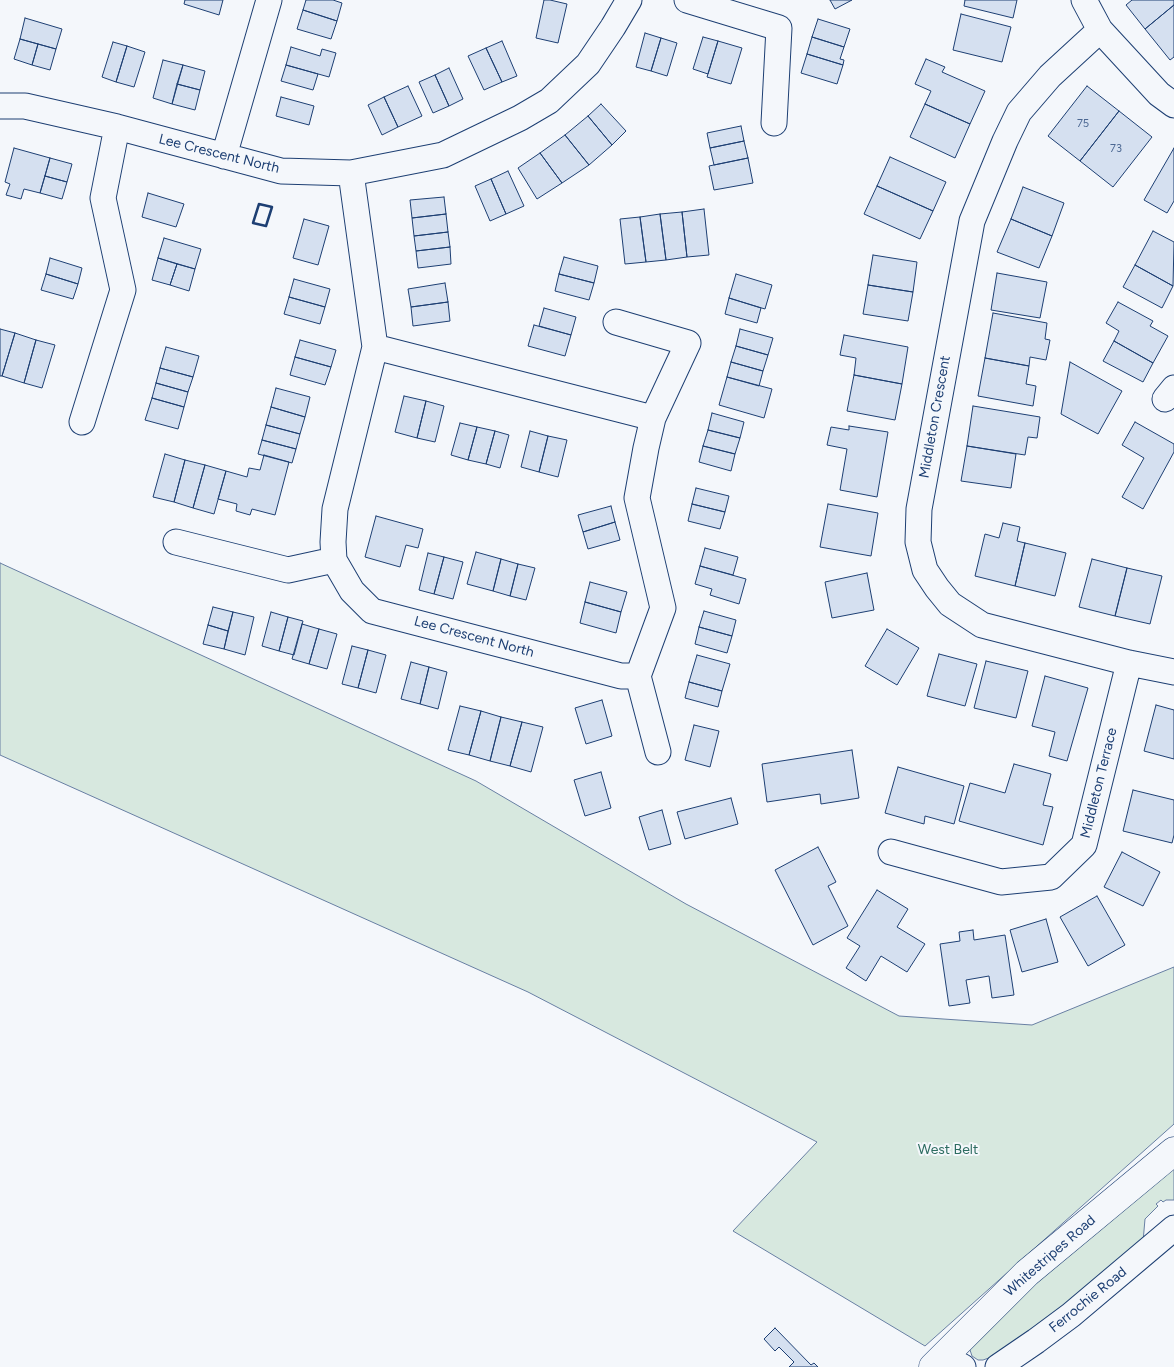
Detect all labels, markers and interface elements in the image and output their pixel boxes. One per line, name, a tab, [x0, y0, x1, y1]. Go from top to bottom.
house number: 75	[1077, 117, 1089, 131]
street label: Lee Crescent North	[157, 131, 281, 177]
house number: 73	[1110, 142, 1122, 156]
street label: Middleton Crescent	[916, 354, 954, 480]
street label: Lee Crescent North	[412, 613, 536, 661]
street label: Middleton Terrace	[1077, 726, 1121, 840]
park label: West Belt	[918, 1142, 978, 1158]
street label: Whitestripes Road	[1001, 1212, 1099, 1300]
street label: Ferrochie Road	[1046, 1264, 1130, 1336]

